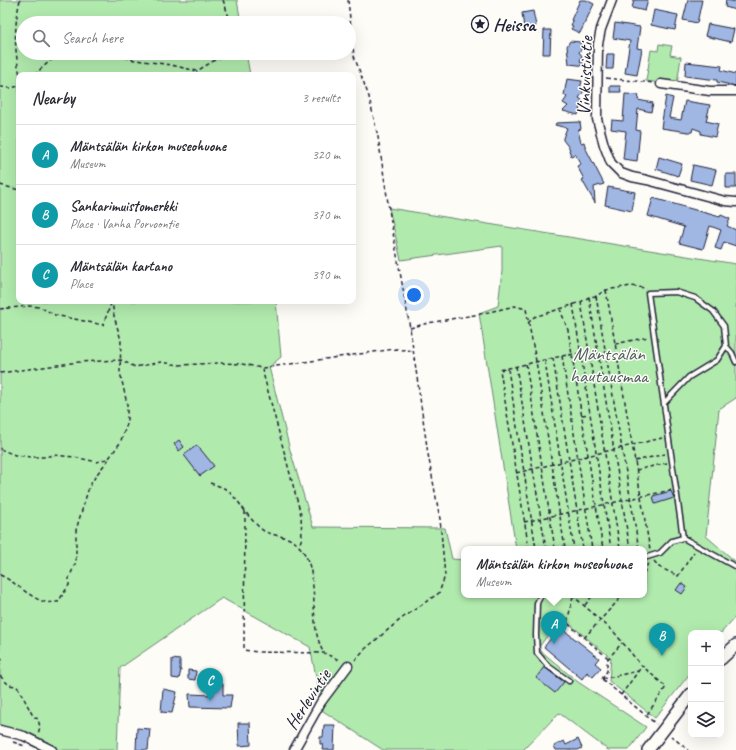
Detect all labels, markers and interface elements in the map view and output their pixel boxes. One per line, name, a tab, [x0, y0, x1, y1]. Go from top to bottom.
place label: Heissa	[493, 13, 537, 37]
place icon: Heissa	[470, 14, 490, 34]
search box	[16, 16, 356, 60]
icon: search	[30, 27, 52, 49]
text: Search here	[62, 29, 123, 48]
street label: Vinkvistintie	[572, 34, 598, 116]
text: Nearby	[32, 88, 75, 109]
text: 3 results	[302, 90, 340, 106]
text: Mäntsälän kirkon museohuone	[70, 137, 226, 156]
text: A	[42, 147, 48, 163]
text: 320 m	[312, 147, 340, 163]
text: Museum	[70, 156, 105, 172]
text: Sankarimuistomerkki	[70, 197, 177, 216]
text: B	[42, 207, 48, 223]
text: 370 m	[312, 207, 340, 223]
text: Place · Vanha Porvoontie	[70, 216, 179, 232]
text: Mäntsälän kartano	[70, 257, 172, 276]
text: C	[42, 267, 48, 283]
text: 390 m	[312, 267, 340, 283]
text: Place	[70, 276, 93, 292]
your location	[404, 285, 424, 305]
park label: Mäntsälän hautausmaa	[570, 342, 650, 388]
popup	[461, 546, 647, 598]
text: Mäntsälän kirkon museohuone	[476, 555, 632, 574]
text: Museum	[476, 574, 511, 590]
pin: A	[541, 611, 567, 644]
pin: B	[649, 623, 675, 656]
map controls	[688, 630, 724, 738]
button: +	[688, 630, 724, 666]
street label: Herlevintie	[279, 663, 337, 734]
button: −	[688, 666, 724, 702]
pin: C	[197, 668, 223, 701]
button: layers	[688, 702, 724, 738]

